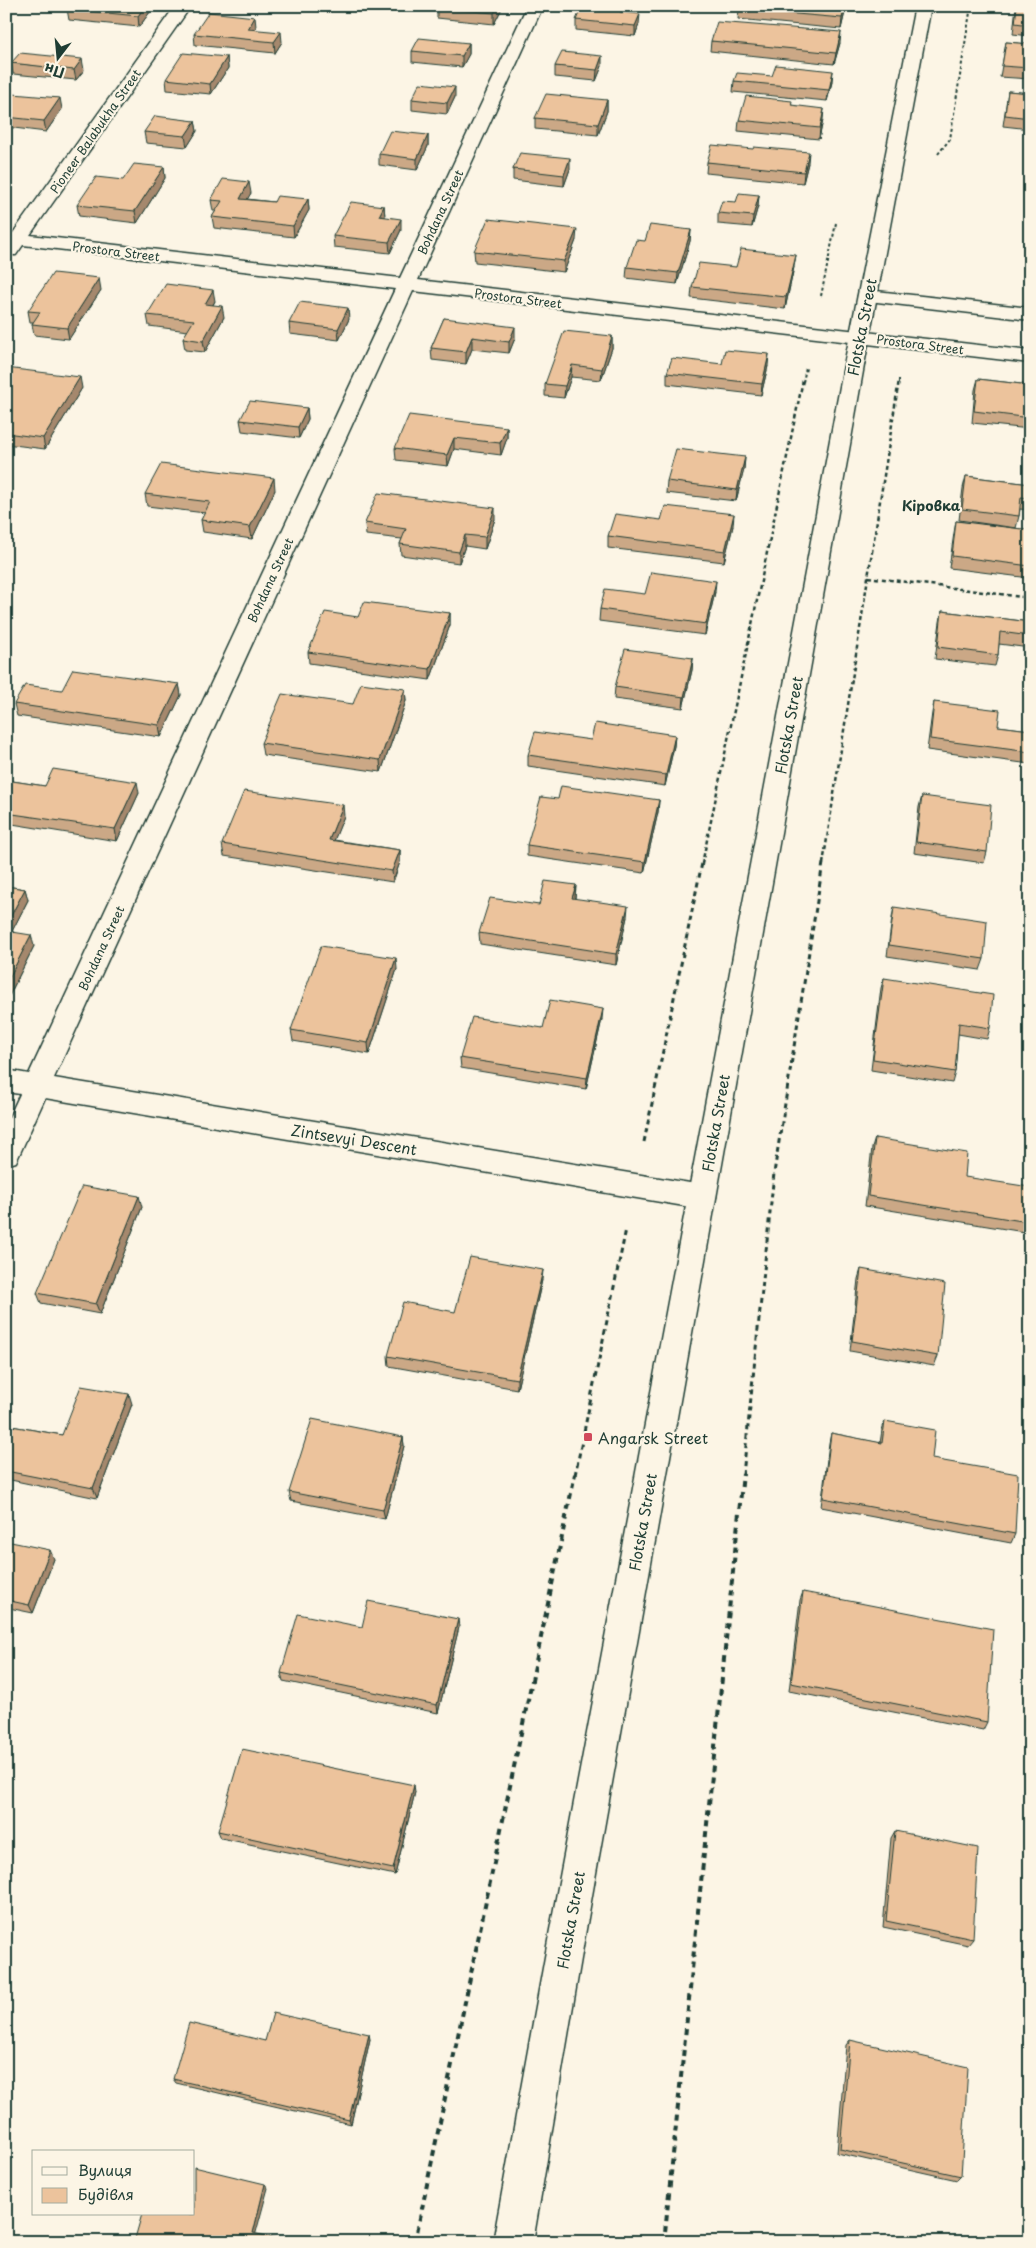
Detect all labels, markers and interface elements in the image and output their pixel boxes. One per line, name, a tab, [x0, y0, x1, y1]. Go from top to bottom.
north arrow	[32, 32, 82, 82]
text: Пн	[42, 58, 67, 84]
street label: Pioneer Balabukha Street	[45, 65, 145, 197]
street label: Bohdana Street	[412, 167, 468, 257]
street label: Prostora Street	[71, 237, 161, 265]
street label: Flotska Street	[840, 276, 882, 378]
street label: Prostora Street	[473, 284, 563, 312]
street label: Prostora Street	[875, 330, 965, 358]
district label: Кіровка	[902, 495, 961, 516]
street label: Bohdana Street	[242, 535, 298, 625]
street label: Flotska Street	[768, 674, 808, 776]
street label: Bohdana Street	[73, 903, 129, 993]
street label: Flotska Street	[695, 1072, 735, 1174]
street label: Zintsevyi Descent	[289, 1118, 419, 1160]
place label: Angarsk Street	[598, 1426, 708, 1449]
marker: Angarsk Street	[582, 1431, 594, 1443]
street label: Flotska Street	[622, 1471, 662, 1573]
street label: Flotska Street	[550, 1869, 590, 1971]
legend	[32, 2150, 195, 2216]
text: Вулиця	[78, 2158, 132, 2181]
text: Будівля	[78, 2182, 134, 2205]

